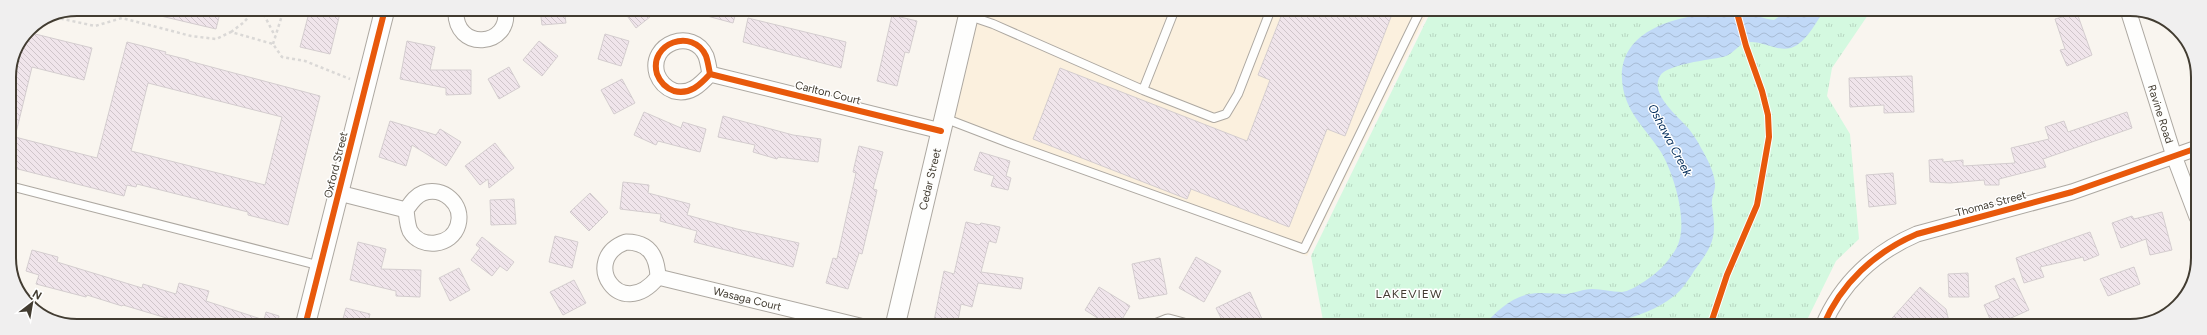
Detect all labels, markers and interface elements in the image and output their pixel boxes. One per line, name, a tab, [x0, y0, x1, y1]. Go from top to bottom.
street label: Carlton Court	[794, 79, 862, 107]
street label: Ravine Road	[2145, 83, 2176, 145]
water label: Oshawa Creek	[1645, 102, 1695, 180]
street label: Oxford Street	[321, 131, 351, 199]
street label: Cedar Street	[916, 147, 943, 211]
street label: Thomas Street	[1954, 188, 2028, 220]
north arrow	[12, 283, 52, 323]
street label: Wasaga Court	[712, 284, 783, 313]
text: N	[30, 287, 44, 303]
district label: LAKEVIEW	[1376, 287, 1442, 301]

